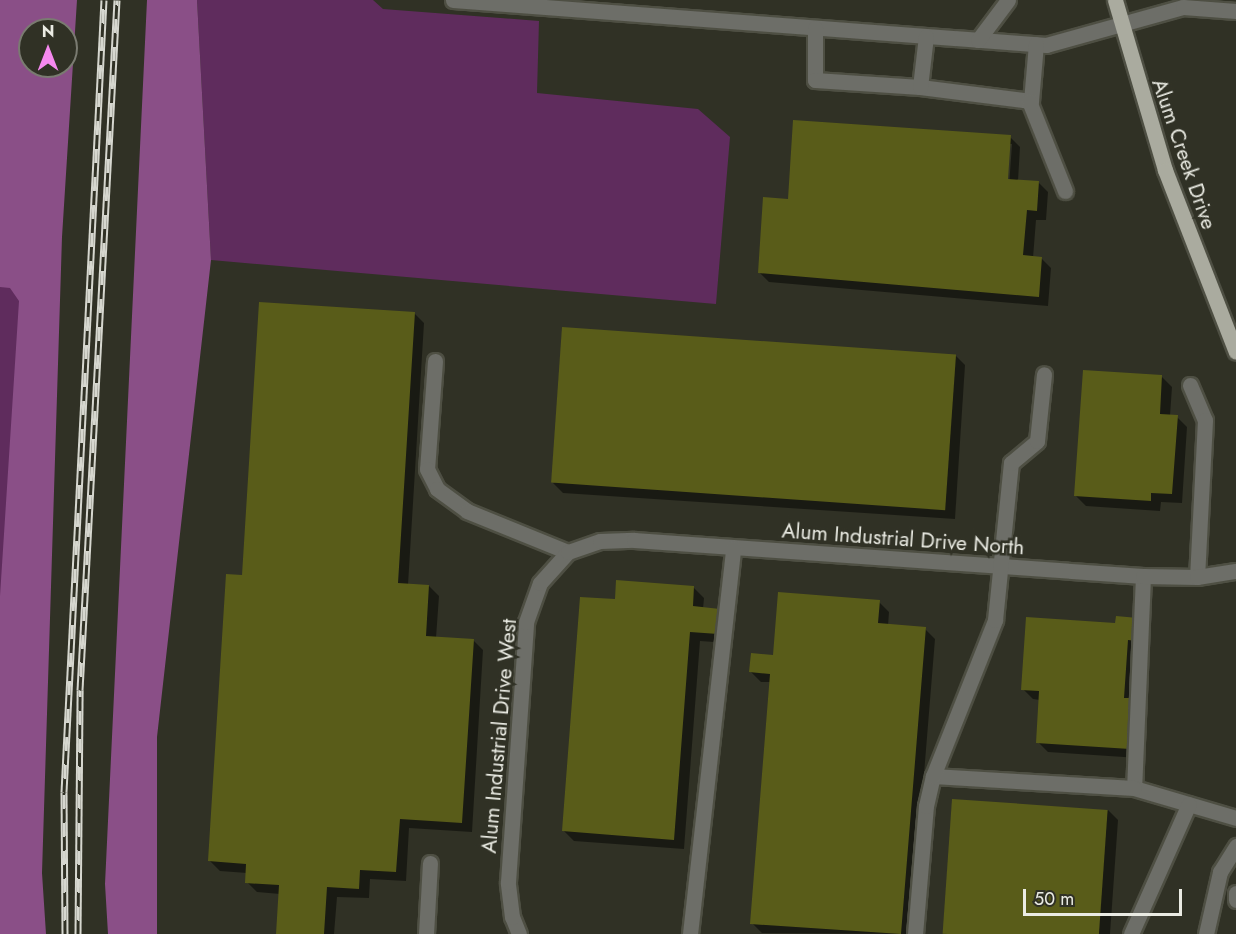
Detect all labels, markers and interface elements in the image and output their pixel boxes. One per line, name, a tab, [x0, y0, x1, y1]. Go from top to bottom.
north arrow	[18, 18, 78, 78]
text: N	[42, 20, 54, 43]
street label: Alum Creek Drive	[1146, 75, 1222, 233]
street label: Alum Industrial Drive North	[781, 518, 1025, 560]
street label: Alum Industrial Drive West	[476, 618, 522, 854]
scale bar	[1026, 877, 1185, 915]
text: 50 m	[1034, 886, 1074, 912]

